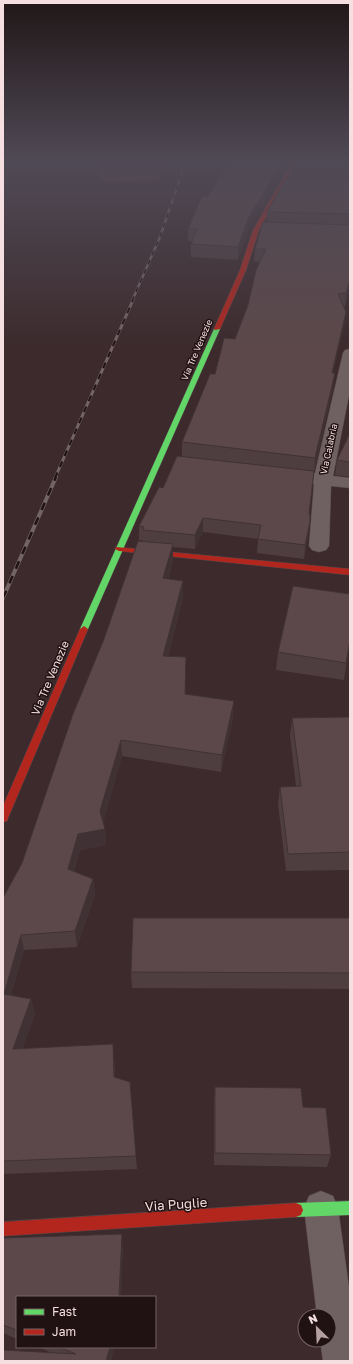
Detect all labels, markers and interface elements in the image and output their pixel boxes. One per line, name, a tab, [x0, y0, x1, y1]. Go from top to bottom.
street label: Via Tre Venezie	[179, 318, 214, 382]
street label: Via Calabria	[318, 423, 339, 475]
street label: Via Tre Venezie	[28, 639, 71, 717]
street label: Via Puglie	[144, 1194, 208, 1214]
legend	[16, 1296, 156, 1348]
text: Fast	[52, 1304, 77, 1319]
north arrow	[297, 1308, 337, 1348]
text: N	[306, 1311, 319, 1326]
text: Jam	[52, 1324, 76, 1339]

